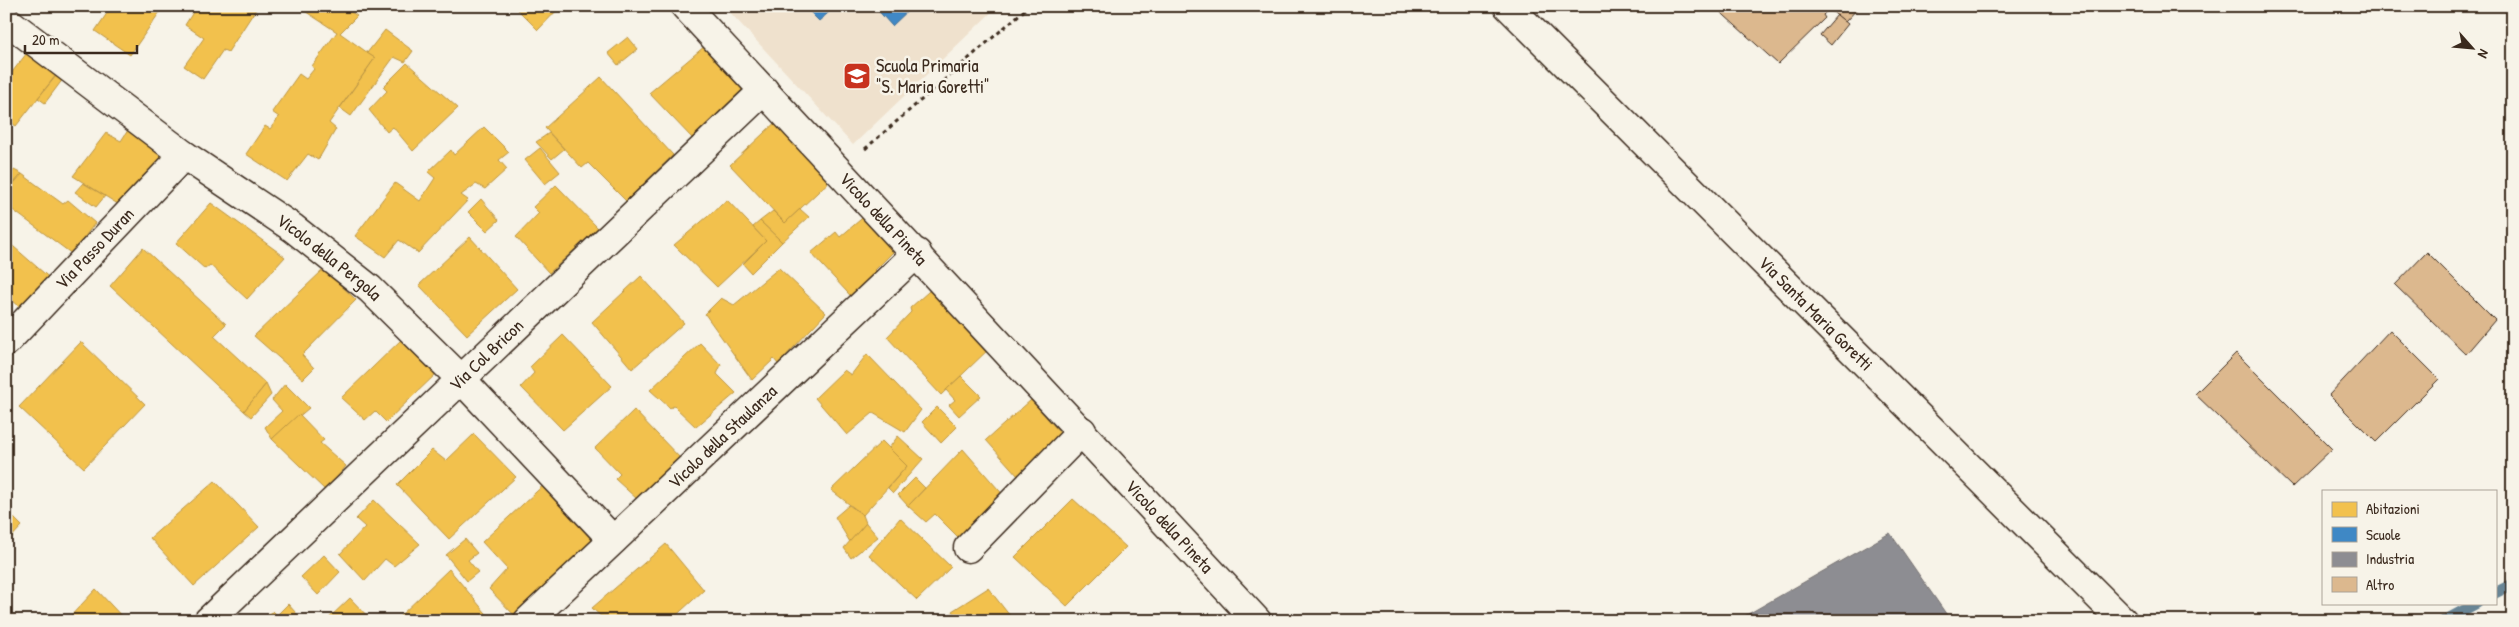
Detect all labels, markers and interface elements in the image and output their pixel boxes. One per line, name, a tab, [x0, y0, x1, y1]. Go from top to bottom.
scale bar	[25, 22, 138, 54]
north arrow	[2446, 22, 2496, 72]
text: 20 m	[32, 29, 59, 50]
text: N	[2474, 46, 2494, 62]
place label: Scuola Primaria "S. Maria Goretti"	[876, 53, 990, 99]
school or university icon: Scuola Primaria "S. Maria Goretti"	[842, 61, 872, 91]
street label: Vicolo della Pineta	[834, 167, 933, 271]
street label: Via Passo Duran	[50, 202, 140, 295]
street label: Vicolo della Pergola	[272, 207, 388, 306]
street label: Via Santa Maria Goretti	[1753, 250, 1879, 376]
street label: Via Col Bricon	[443, 313, 529, 396]
street label: Vicolo della Staulanza	[662, 379, 782, 494]
street label: Vicolo della Pineta	[1120, 474, 1219, 578]
legend	[2322, 490, 2496, 604]
text: Abitazioni	[2366, 498, 2420, 519]
text: Scuole	[2366, 524, 2401, 545]
text: Industria	[2366, 548, 2414, 569]
text: Altro	[2366, 574, 2394, 595]

